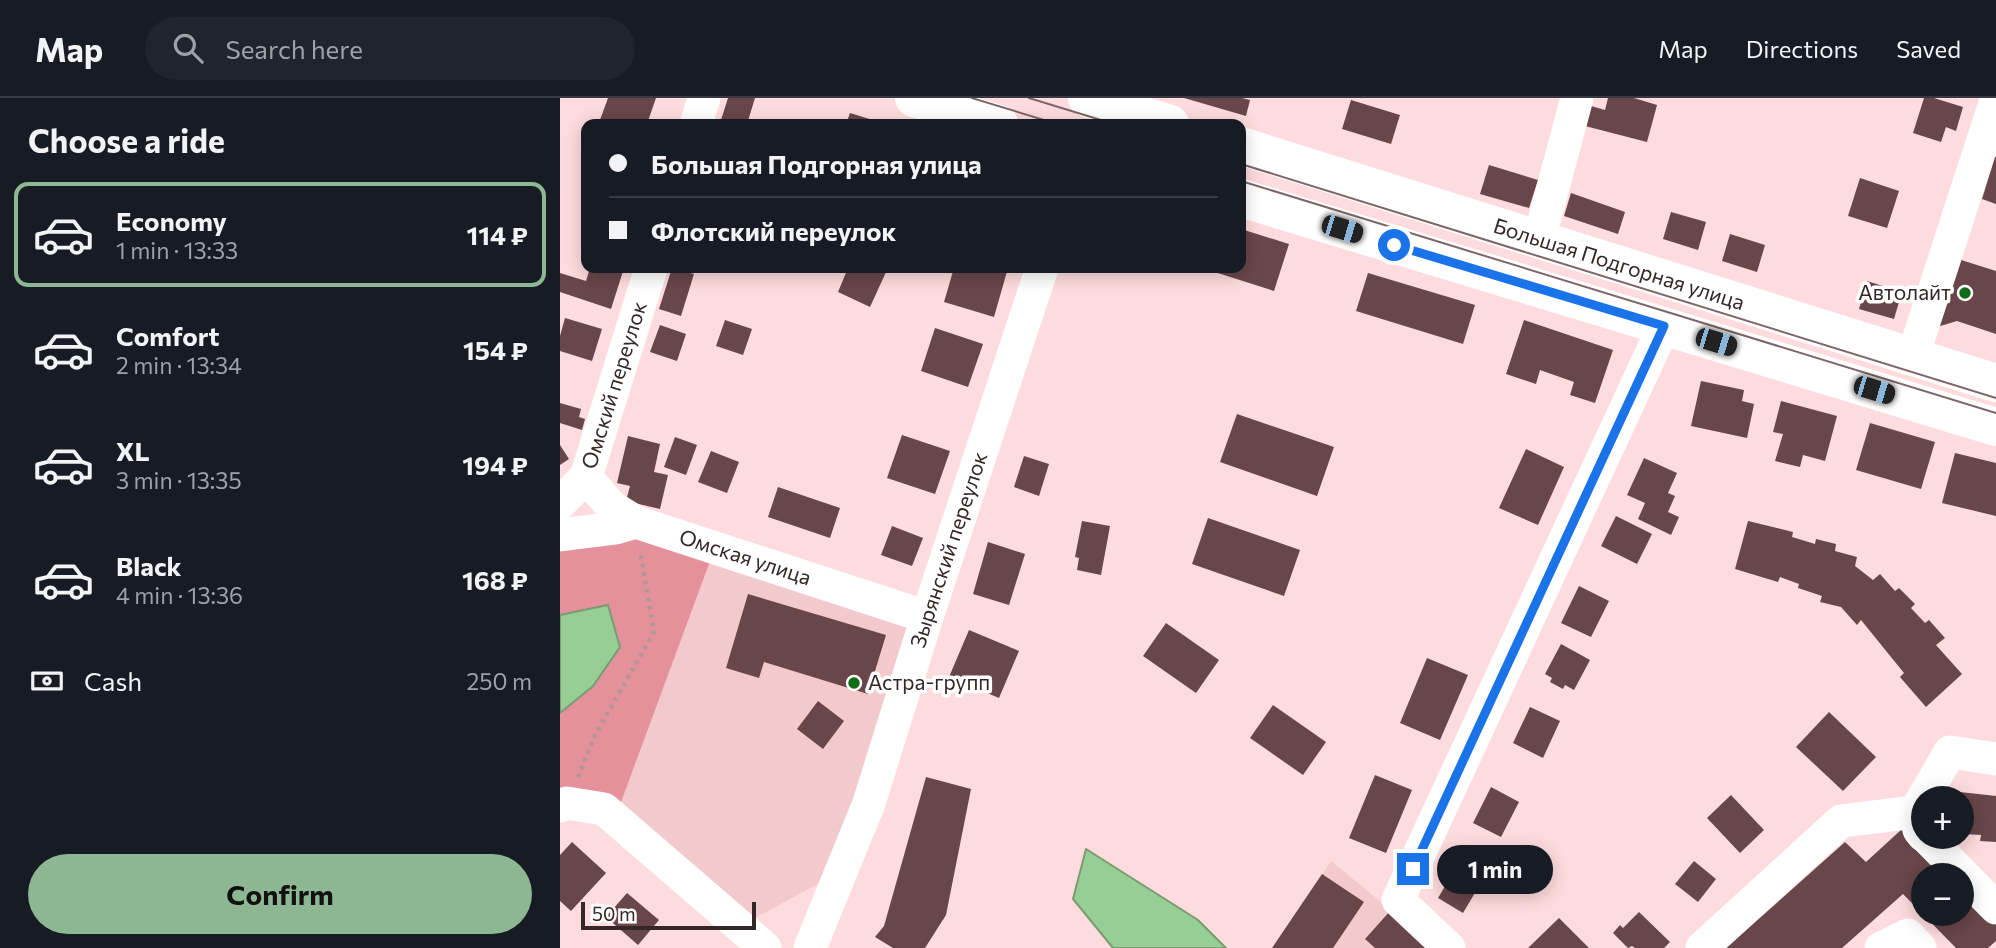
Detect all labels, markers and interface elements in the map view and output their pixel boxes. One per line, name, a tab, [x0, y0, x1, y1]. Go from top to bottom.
search box	[145, 17, 635, 80]
text: Map	[35, 28, 103, 69]
icon: search	[169, 29, 207, 67]
text: Search here	[225, 33, 363, 64]
text: Map	[1658, 34, 1708, 63]
text: Directions	[1746, 34, 1858, 63]
text: Saved	[1896, 34, 1961, 63]
text: Choose a ride	[28, 120, 225, 160]
text: Большая Подгорная улица	[651, 148, 982, 179]
icon: car	[32, 203, 95, 266]
text: Economy	[116, 205, 227, 236]
street label: Большая Подгорная улица	[1491, 212, 1748, 314]
car	[1319, 213, 1366, 245]
text: Флотский переулок	[651, 215, 896, 246]
text: 114 ₽	[466, 219, 528, 250]
route start	[1378, 229, 1410, 261]
text: 1 min · 13:33	[116, 236, 238, 264]
place label: Автолайт	[1858, 279, 1951, 304]
marker: Автолайт	[1957, 285, 1973, 301]
street label: Омский переулок	[575, 298, 651, 472]
icon: car	[32, 318, 95, 381]
text: Comfort	[116, 320, 219, 351]
car	[1693, 326, 1740, 358]
text: 154 ₽	[463, 334, 528, 365]
text: 2 min · 13:34	[116, 351, 242, 379]
car	[1851, 374, 1898, 406]
icon: car	[32, 433, 95, 496]
text: XL	[116, 435, 150, 466]
street label: Зырянский переулок	[904, 448, 992, 651]
text: 194 ₽	[462, 449, 528, 480]
text: 3 min · 13:35	[116, 466, 242, 494]
street label: Омская улица	[676, 523, 815, 589]
icon: car	[32, 548, 95, 611]
text: Black	[116, 550, 182, 581]
text: 168 ₽	[462, 564, 528, 595]
text: 4 min · 13:36	[116, 581, 243, 609]
icon: cash	[28, 662, 66, 700]
text: Cash	[84, 665, 142, 696]
text: 250 m	[467, 667, 532, 695]
place label: Астра-групп	[868, 669, 990, 694]
marker: Астра-групп	[846, 675, 862, 691]
map controls	[1911, 786, 1974, 926]
button: +	[1911, 786, 1974, 849]
callout: 1 min	[1438, 844, 1553, 894]
route end	[1397, 853, 1429, 885]
button: Confirm	[28, 854, 532, 934]
text: 1 min	[1468, 855, 1522, 883]
button: −	[1911, 863, 1974, 926]
scale bar	[581, 899, 756, 931]
text: 50 m	[592, 902, 636, 925]

